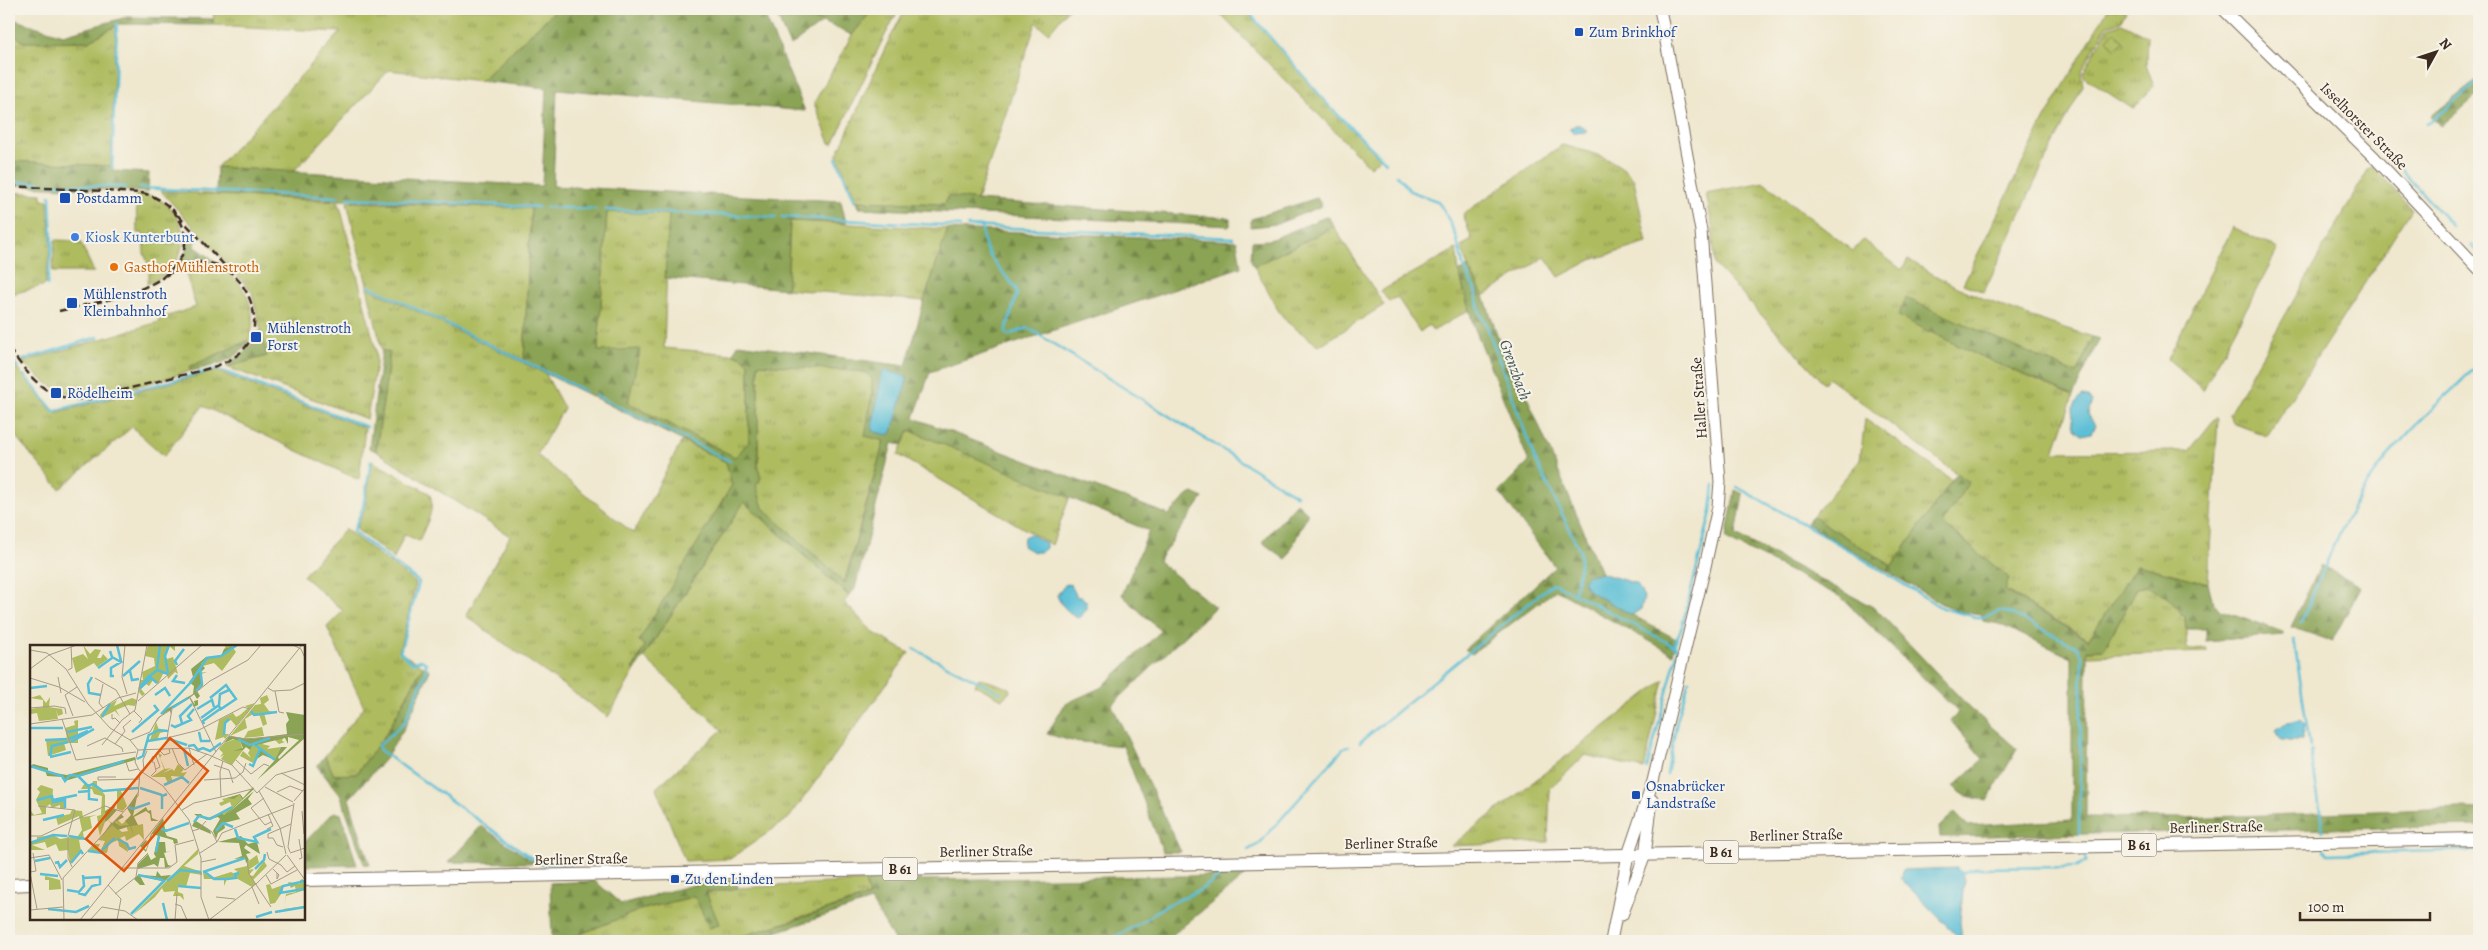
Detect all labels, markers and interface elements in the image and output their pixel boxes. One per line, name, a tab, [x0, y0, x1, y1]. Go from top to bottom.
place label: Zum Brinkhof	[1589, 22, 1678, 42]
marker: Zum Brinkhof	[1573, 26, 1585, 38]
north arrow	[2410, 28, 2460, 78]
text: N	[2435, 34, 2456, 54]
street label: Isselhorster Straße	[2316, 78, 2412, 174]
place label: Postdamm	[76, 188, 143, 208]
marker: Postdamm	[58, 191, 72, 205]
place label: Kiosk Kunterbunt	[85, 227, 194, 247]
marker: Kiosk Kunterbunt	[69, 231, 81, 243]
place label: Gasthof Mühlenstroth	[124, 257, 259, 277]
marker: Gasthof Mühlenstroth	[108, 261, 120, 273]
place label: Mühlenstroth Kleinbahnhof	[83, 284, 169, 321]
marker: Mühlenstroth Kleinbahnhof	[65, 296, 79, 310]
place label: Mühlenstroth Forst	[267, 318, 351, 355]
marker: Mühlenstroth Forst	[249, 330, 263, 344]
water label: Grenzbach	[1494, 336, 1536, 404]
street label: Haller Straße	[1686, 356, 1712, 440]
place label: Rödelheim	[67, 383, 134, 403]
marker: Rödelheim	[49, 386, 63, 400]
inset map	[30, 645, 305, 920]
place label: Osnabrücker Landstraße	[1646, 776, 1725, 813]
marker: Osnabrücker Landstraße	[1630, 789, 1642, 801]
street label: Berliner Straße	[2169, 816, 2263, 838]
street label: Berliner Straße	[1749, 824, 1843, 846]
street label: Berliner Straße	[1344, 832, 1438, 854]
road number: B 61	[2122, 834, 2156, 856]
street label: Berliner Straße	[939, 840, 1033, 862]
road number: B 61	[1704, 840, 1738, 864]
street label: Berliner Straße	[534, 848, 628, 870]
road number: B 61	[882, 858, 918, 881]
place label: Zu den Linden	[685, 869, 773, 889]
marker: Zu den Linden	[669, 873, 681, 885]
scale bar	[2300, 890, 2430, 922]
text: 100 m	[2308, 897, 2345, 917]

